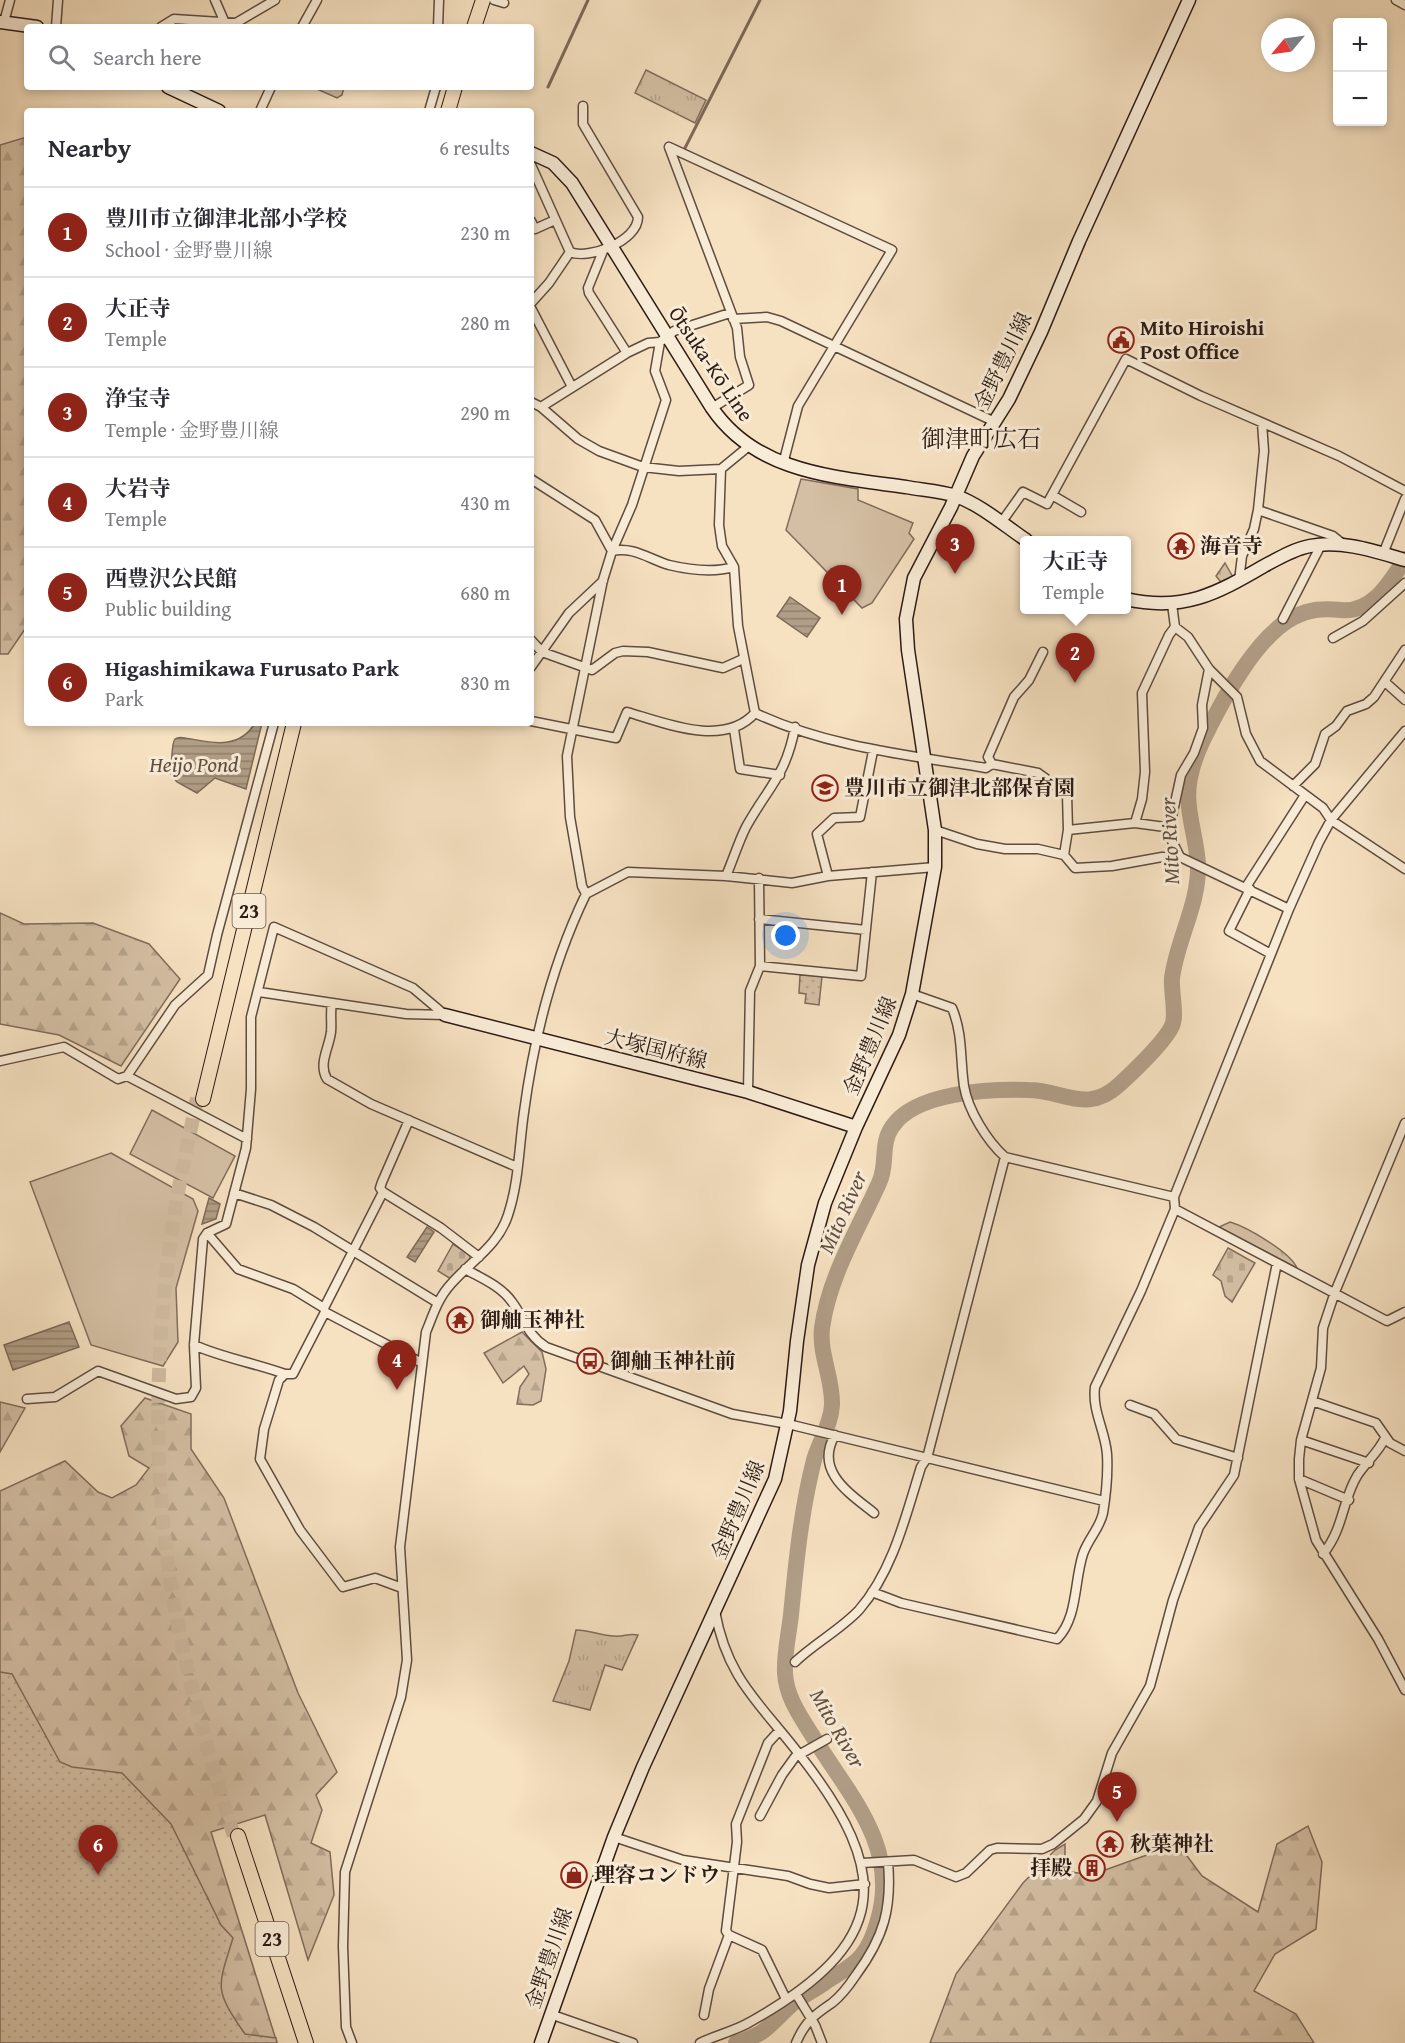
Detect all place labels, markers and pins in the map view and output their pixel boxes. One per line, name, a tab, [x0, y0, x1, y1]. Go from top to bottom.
place label: Mito Hiroishi Post Office	[1140, 312, 1265, 367]
public building icon: Mito Hiroishi Post Office	[1106, 325, 1136, 355]
pin: 3	[936, 524, 974, 574]
place label: 海音寺	[1200, 530, 1263, 561]
temple icon: 海音寺	[1166, 531, 1196, 561]
pin: 1	[822, 566, 862, 615]
pin: 2	[1056, 634, 1094, 683]
place label: 豊川市立御津北部保育園	[844, 772, 1075, 803]
school or university icon: 豊川市立御津北部保育園	[810, 773, 840, 803]
place label: 御舳玉神社	[480, 1304, 585, 1335]
temple icon: 御舳玉神社	[445, 1305, 475, 1335]
pin: 4	[378, 1340, 416, 1390]
place label: 御舳玉神社前	[610, 1345, 736, 1376]
bus stop icon: 御舳玉神社前	[575, 1346, 605, 1376]
pin: 5	[1098, 1772, 1136, 1822]
pin: 6	[78, 1826, 118, 1875]
place label: 秋葉神社	[1130, 1828, 1214, 1859]
temple icon: 秋葉神社	[1095, 1829, 1125, 1859]
place label: 拝殿	[1030, 1852, 1072, 1883]
building icon: 拝殿	[1077, 1853, 1107, 1883]
place label: 理容コンドウ	[594, 1859, 720, 1890]
shop icon: 理容コンドウ	[559, 1860, 589, 1890]

